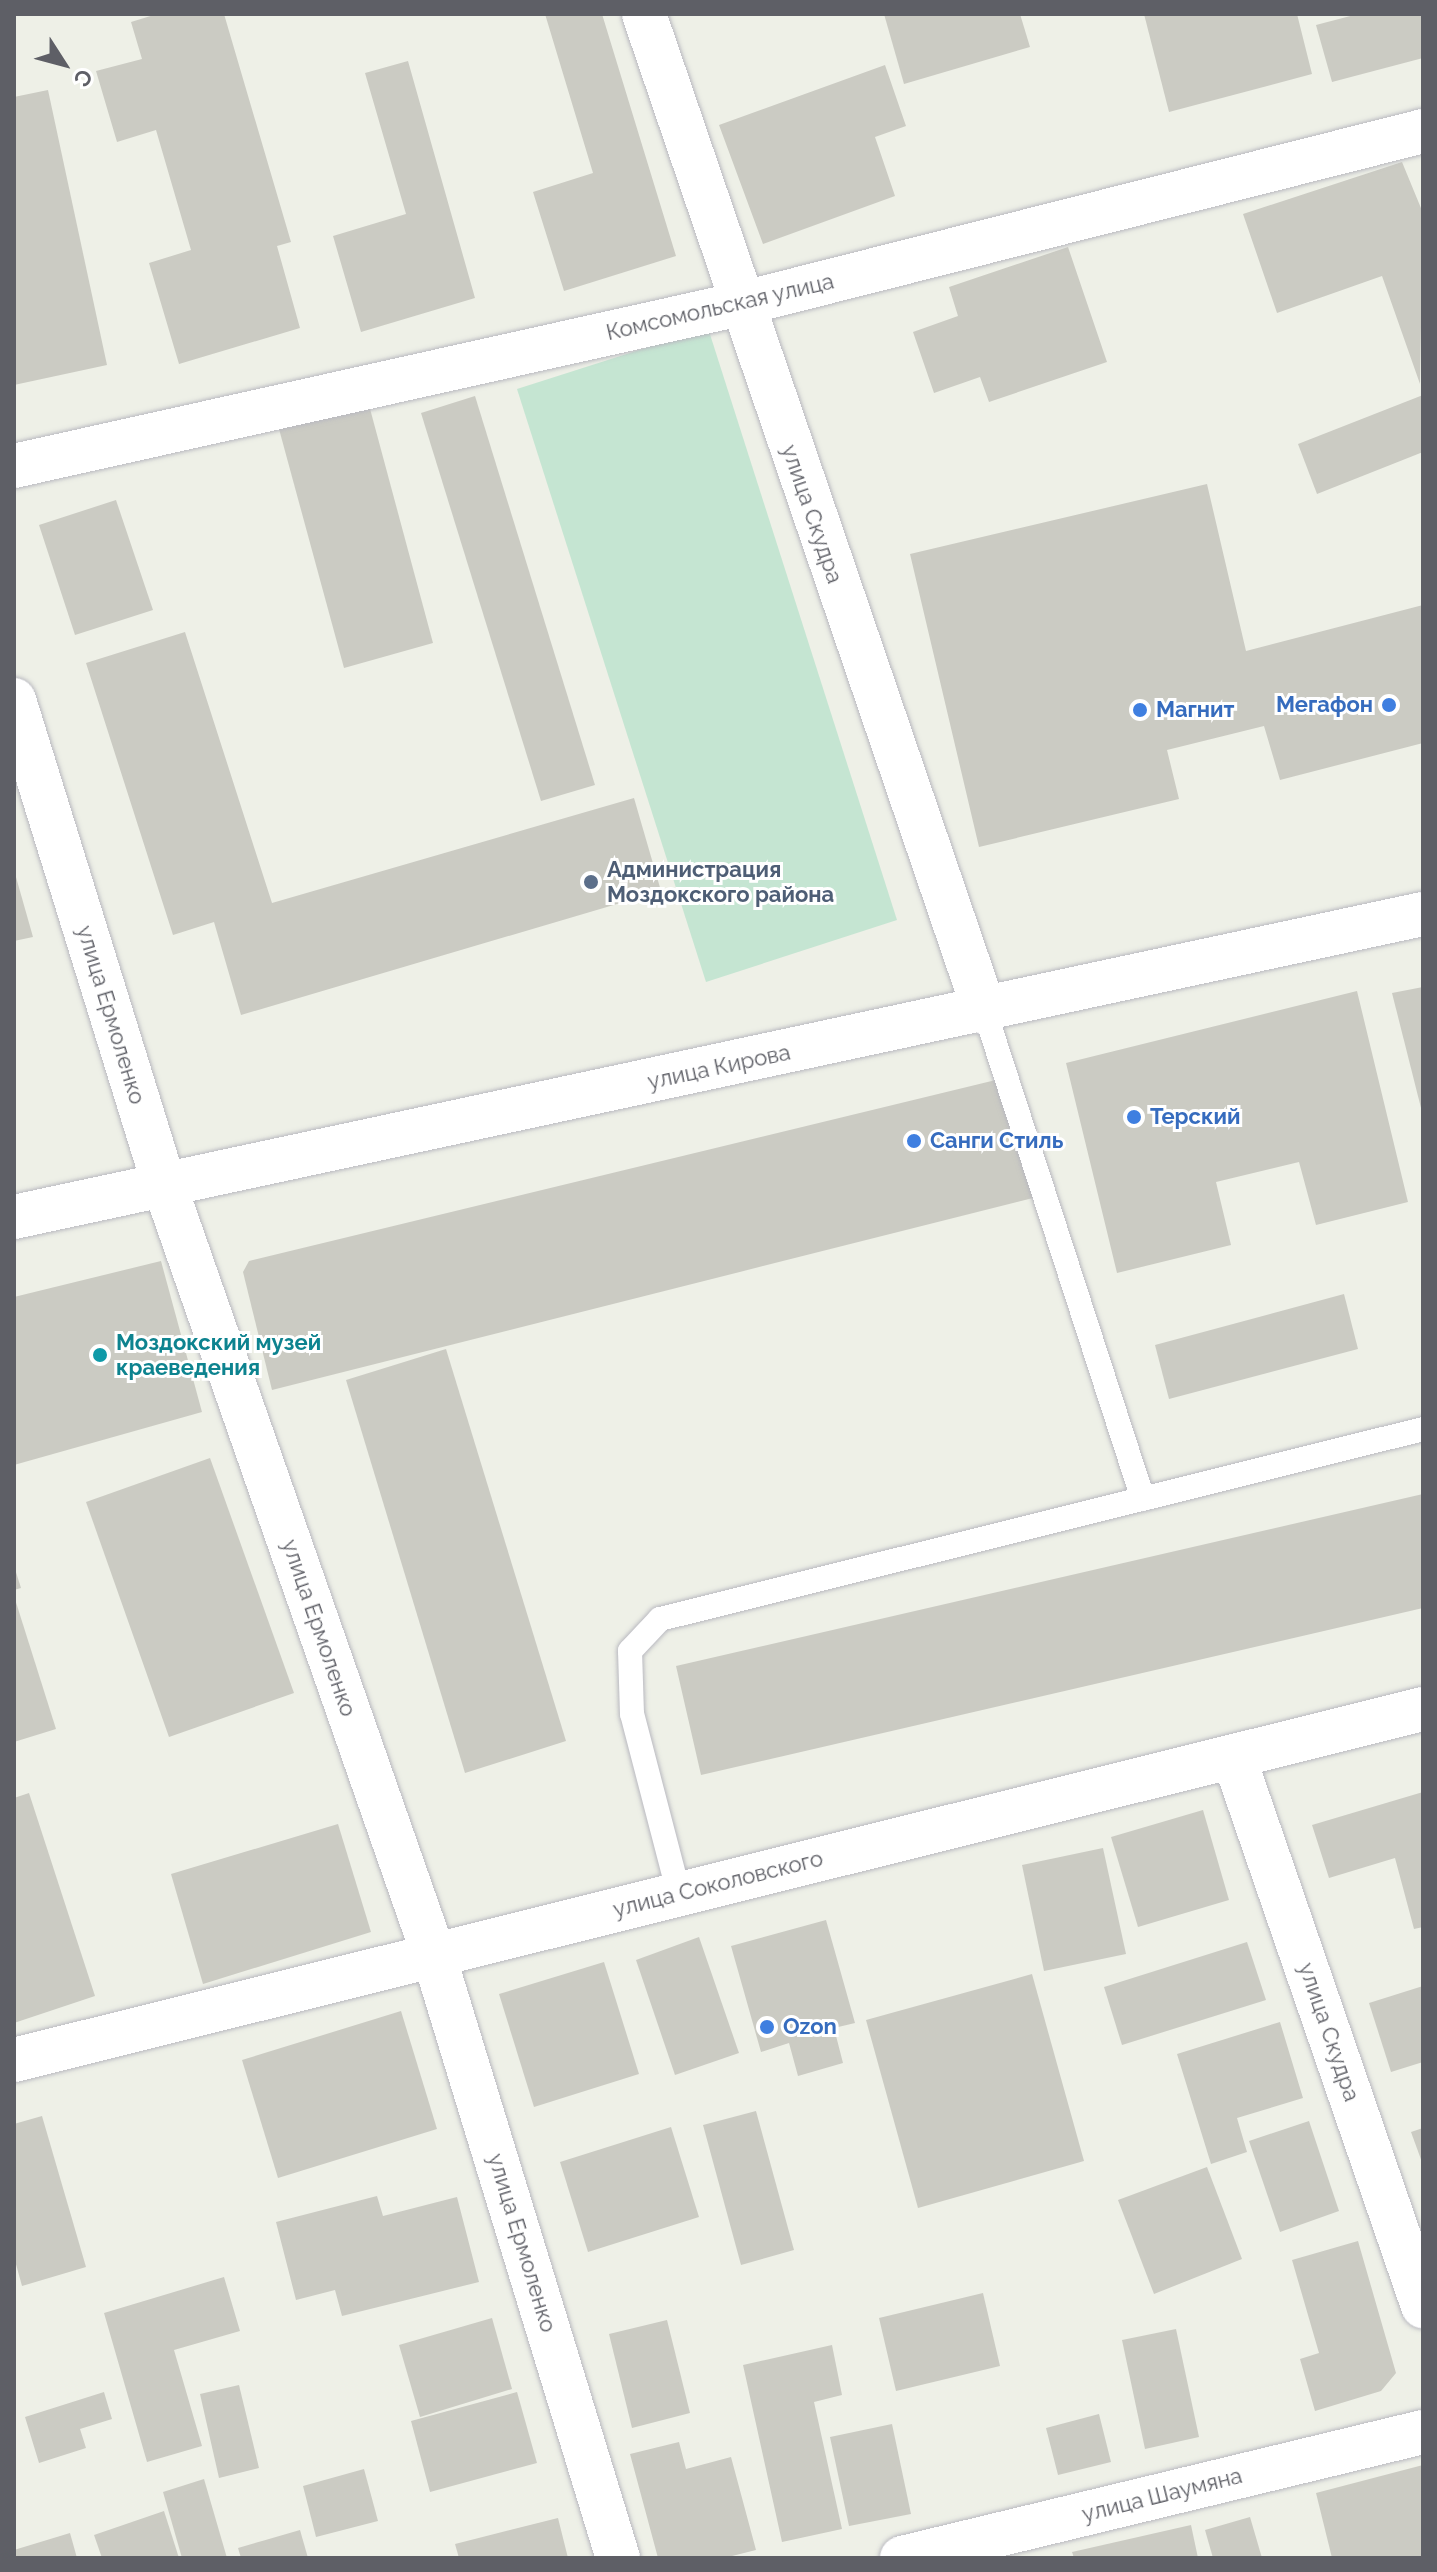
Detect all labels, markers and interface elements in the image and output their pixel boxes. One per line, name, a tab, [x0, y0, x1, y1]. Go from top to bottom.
north arrow	[24, 24, 104, 104]
text: С	[68, 64, 98, 92]
street label: Комсомольская улица	[603, 268, 837, 346]
street label: улица Скудра	[776, 441, 848, 587]
place label: Мегафон	[1276, 692, 1373, 718]
marker: Мегафон	[1380, 696, 1398, 714]
place label: Магнит	[1156, 697, 1235, 723]
marker: Магнит	[1131, 701, 1149, 719]
place label: Администрация Моздокского района	[607, 856, 834, 908]
marker: Администрация Моздокского района	[582, 873, 600, 891]
street label: улица Ермоленко	[71, 922, 151, 1108]
street label: улица Кирова	[645, 1039, 793, 1095]
place label: Терский	[1150, 1104, 1240, 1130]
marker: Терский	[1125, 1108, 1143, 1126]
place label: Санги Стиль	[930, 1128, 1063, 1154]
marker: Санги Стиль	[905, 1132, 923, 1150]
place label: Моздокский музей краеведения	[116, 1329, 321, 1380]
marker: Моздокский музей краеведения	[91, 1346, 109, 1364]
street label: улица Ермоленко	[276, 1536, 362, 1720]
street label: улица Соколовского	[610, 1845, 826, 1923]
street label: улица Скудра	[1293, 1959, 1365, 2105]
place label: Ozon	[783, 2014, 837, 2040]
marker: Ozon	[758, 2018, 776, 2036]
street label: улица Ермоленко	[482, 2150, 562, 2336]
street label: улица Шаумяна	[1079, 2462, 1245, 2528]

